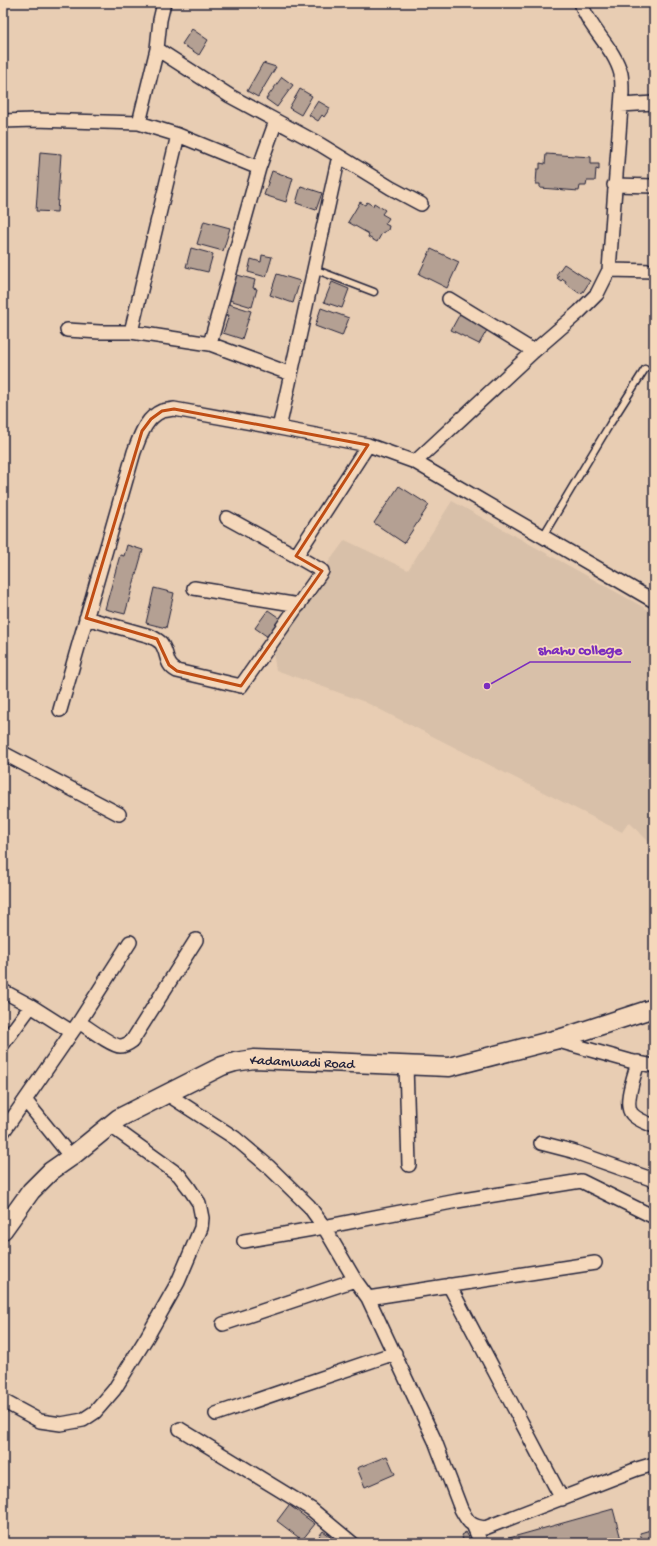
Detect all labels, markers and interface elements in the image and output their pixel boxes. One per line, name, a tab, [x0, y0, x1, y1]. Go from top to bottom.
callout: shahu college	[530, 635, 631, 662]
text: shahu college	[538, 642, 623, 660]
street label: Kadamwadi Road	[249, 1052, 357, 1074]

